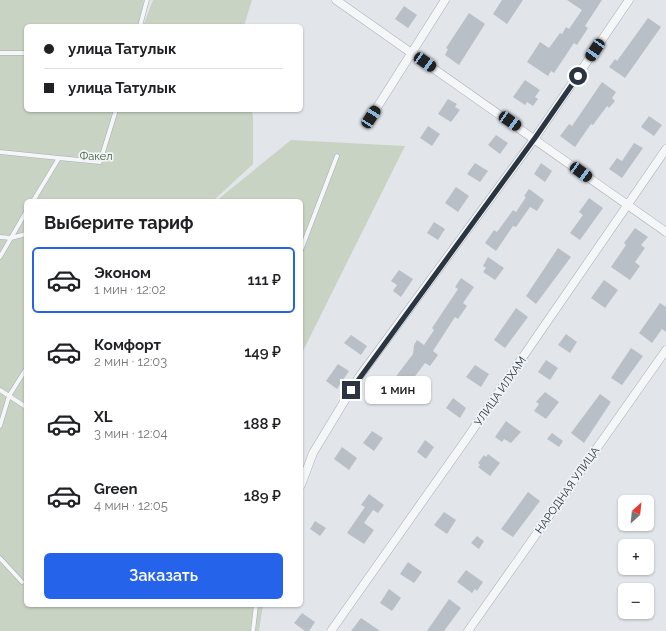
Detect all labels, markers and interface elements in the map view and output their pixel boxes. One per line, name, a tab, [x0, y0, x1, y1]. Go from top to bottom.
car	[583, 37, 607, 63]
text: улица Татулык	[68, 40, 176, 58]
car	[412, 50, 438, 74]
route start	[569, 67, 587, 85]
text: улица Татулык	[68, 79, 176, 97]
car	[359, 104, 383, 130]
car	[497, 109, 523, 133]
park label: Факел	[79, 150, 113, 163]
car	[568, 160, 594, 184]
text: Выберите тариф	[44, 212, 194, 233]
icon: car	[46, 262, 82, 298]
text: Эконом	[94, 264, 151, 282]
text: 111 ₽	[247, 271, 281, 289]
text: 1 мин · 12:02	[94, 282, 166, 297]
icon: car	[46, 334, 82, 370]
text: Комфорт	[94, 336, 161, 354]
text: 149 ₽	[244, 343, 281, 361]
text: 2 мин · 12:03	[94, 354, 167, 369]
street label: УЛИЦА ИЛХАМ	[472, 354, 529, 428]
callout: 1 мин	[365, 376, 431, 404]
route end	[342, 381, 360, 399]
text: 1 мин	[381, 382, 415, 397]
icon: car	[46, 406, 82, 442]
text: XL	[94, 408, 112, 426]
text: 188 ₽	[244, 415, 281, 433]
text: 3 мин · 12:04	[94, 426, 168, 441]
street label: НАРОДНАЯ УЛИЦА	[533, 444, 603, 536]
icon: car	[46, 478, 82, 514]
text: Green	[94, 480, 138, 498]
text: 189 ₽	[244, 487, 281, 505]
north arrow	[618, 495, 654, 531]
map controls	[618, 495, 654, 619]
text: 4 мин · 12:05	[94, 498, 168, 513]
button: +	[618, 539, 654, 575]
button: Заказать	[44, 553, 283, 599]
button: −	[618, 583, 654, 619]

